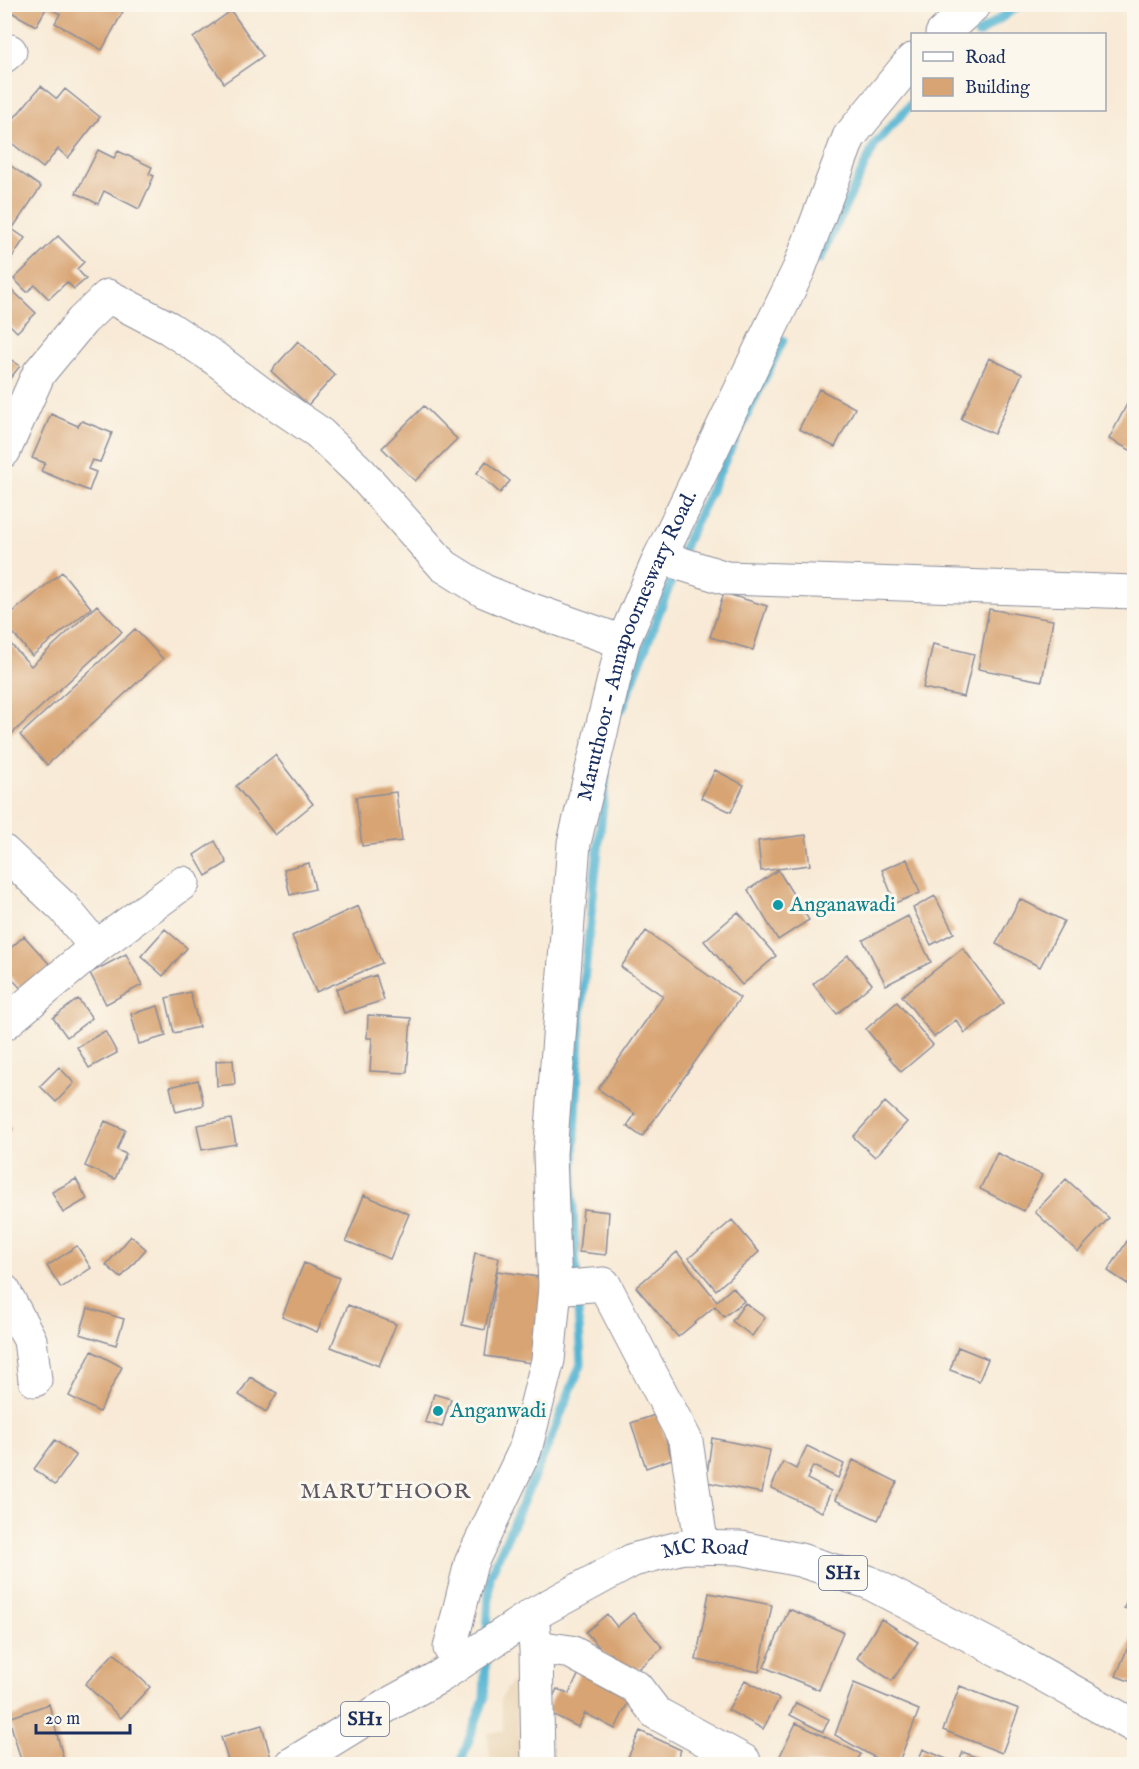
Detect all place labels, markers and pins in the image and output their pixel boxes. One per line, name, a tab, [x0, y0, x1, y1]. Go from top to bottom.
place label: Anganawadi	[789, 892, 896, 919]
marker: Anganawadi	[771, 898, 785, 912]
place label: Anganwadi	[449, 1398, 546, 1425]
marker: Anganwadi	[431, 1404, 445, 1418]

